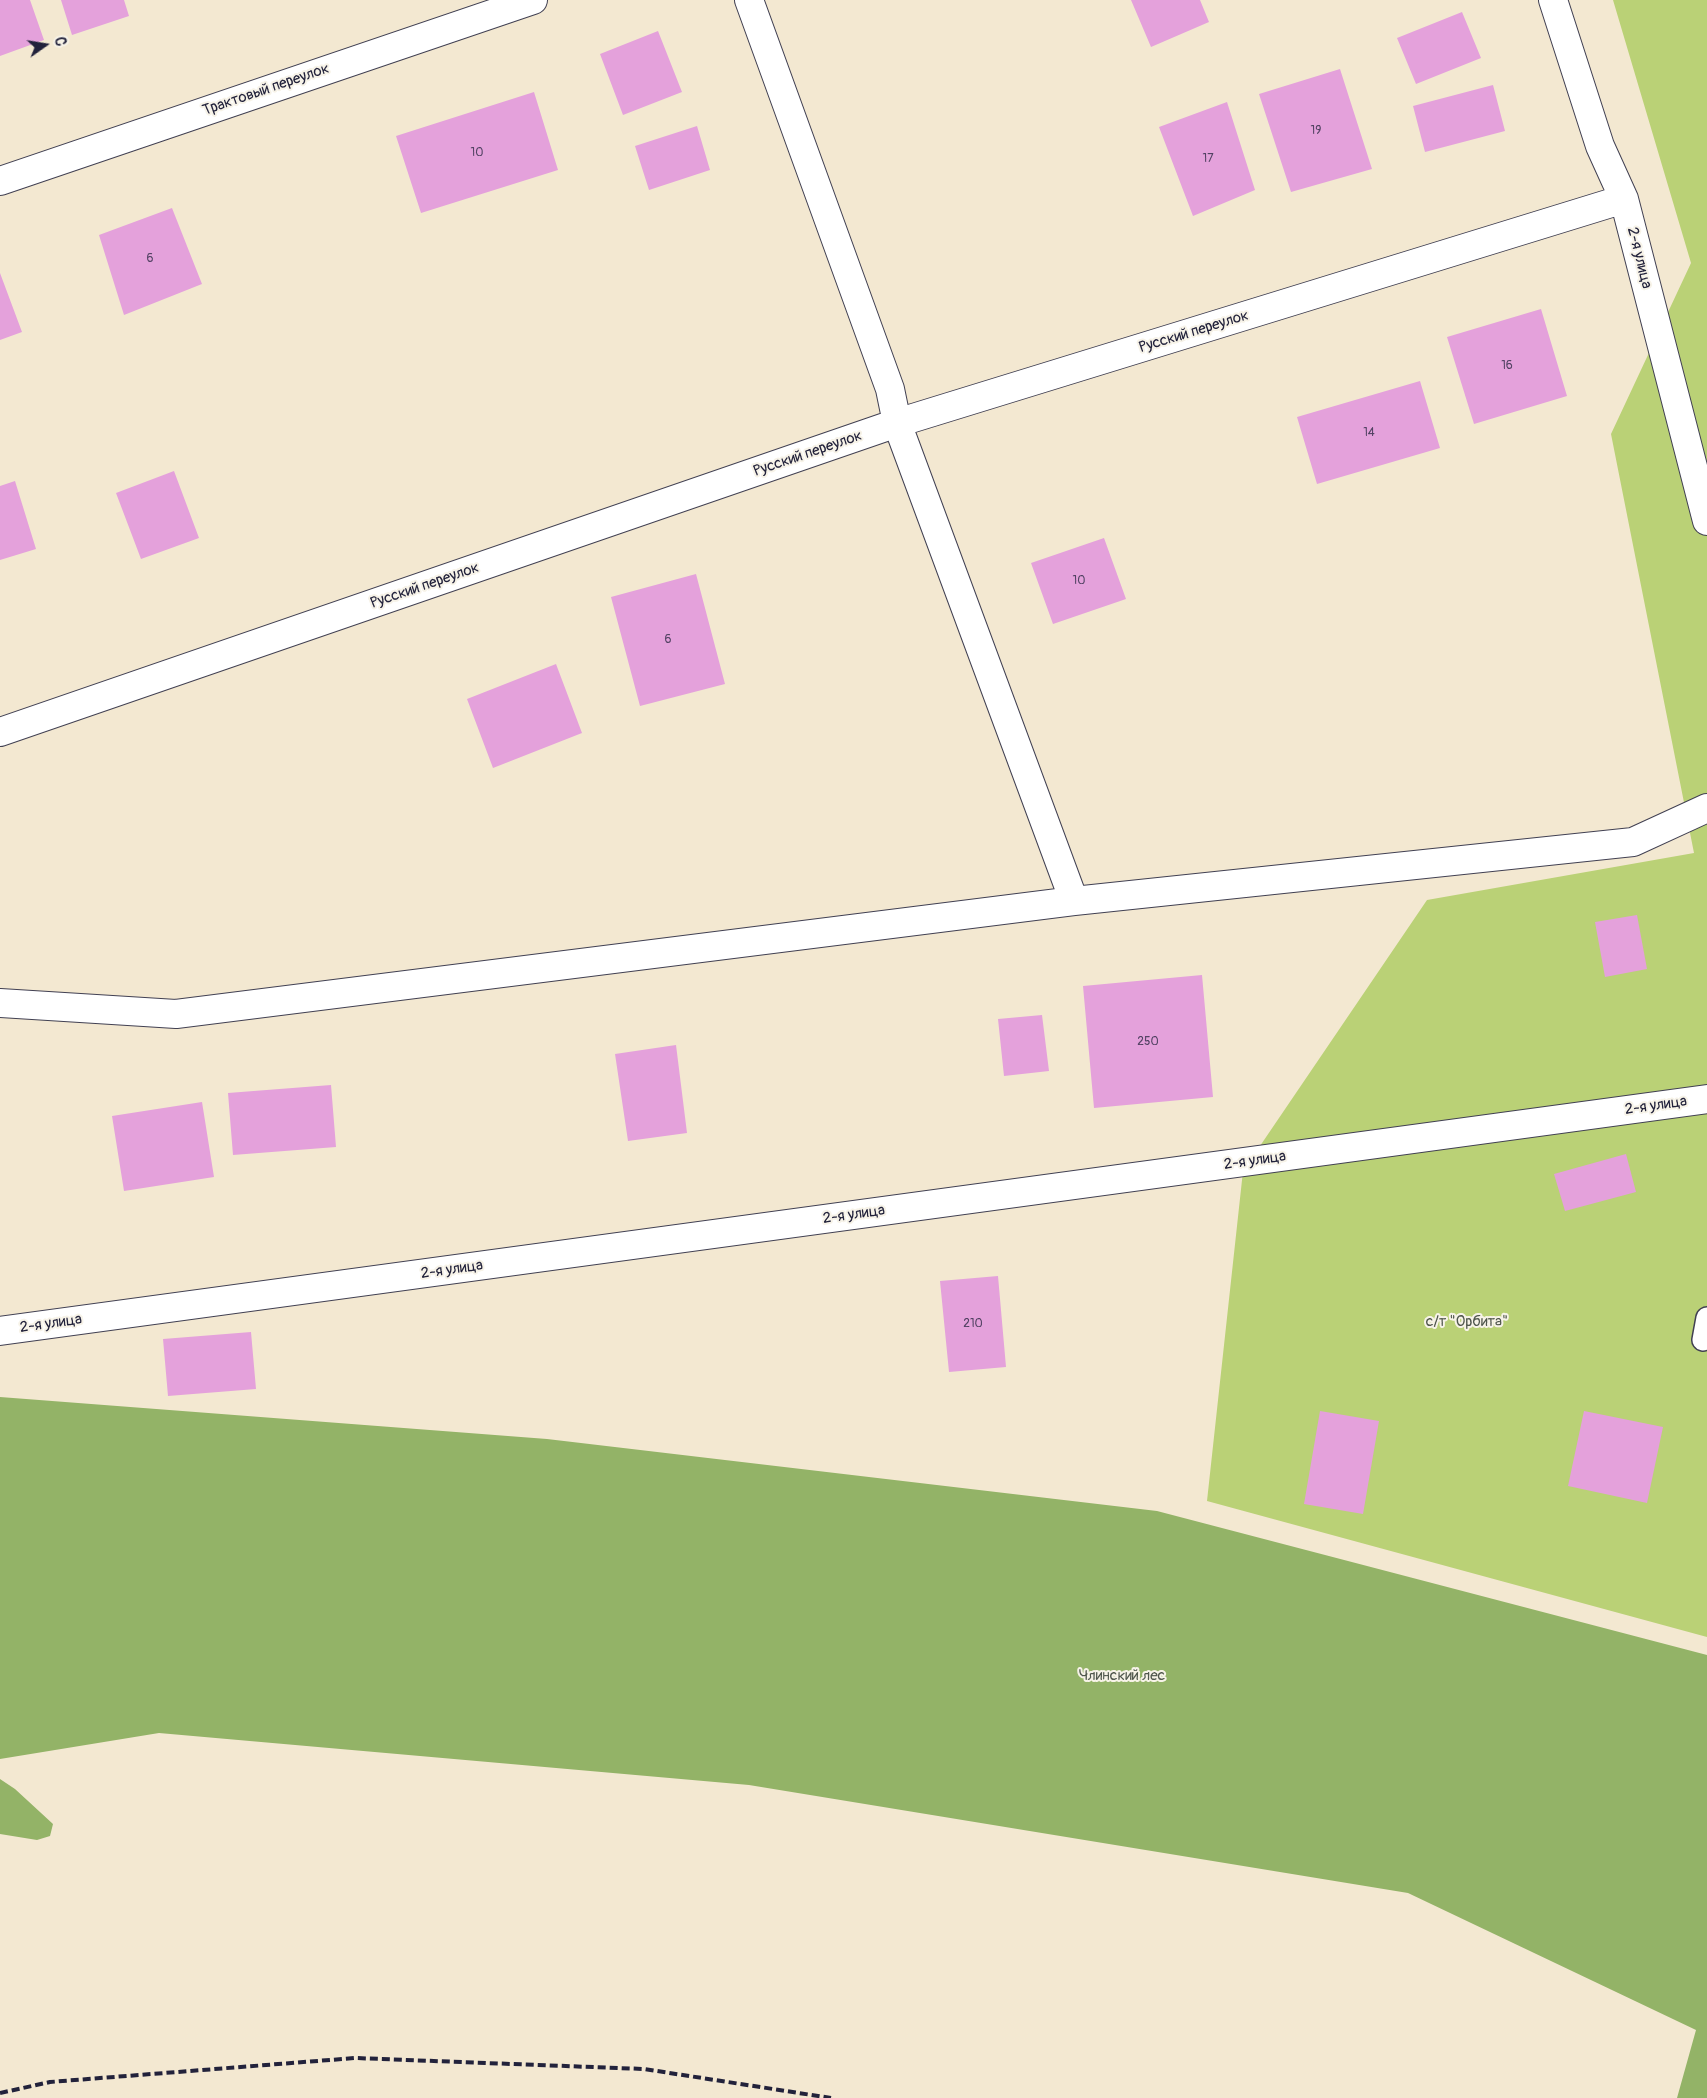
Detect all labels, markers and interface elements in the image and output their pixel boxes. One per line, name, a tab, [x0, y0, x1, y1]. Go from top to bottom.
north arrow	[20, 20, 70, 70]
text: С	[51, 35, 69, 48]
street label: Трактовый переулок	[200, 60, 332, 120]
house number: 19	[1311, 124, 1321, 138]
house number: 10	[471, 146, 483, 160]
house number: 17	[1202, 152, 1214, 166]
street label: 2-я улица	[1623, 226, 1655, 290]
house number: 6	[147, 252, 153, 266]
street label: Русский переулок	[1137, 307, 1251, 357]
house number: 16	[1501, 359, 1513, 373]
house number: 14	[1363, 426, 1375, 440]
street label: Русский переулок	[751, 427, 865, 481]
street label: Русский переулок	[368, 559, 482, 613]
house number: 10	[1073, 574, 1085, 588]
house number: 6	[665, 633, 671, 647]
house number: 250	[1137, 1035, 1159, 1049]
street label: 2-я улица	[1624, 1093, 1688, 1119]
street label: 2-я улица	[1223, 1148, 1287, 1174]
street label: 2-я улица	[822, 1202, 886, 1228]
street label: 2-я улица	[420, 1257, 484, 1283]
street label: 2-я улица	[19, 1311, 83, 1337]
park label: с/т "Орбита"	[1426, 1313, 1508, 1331]
house number: 210	[963, 1317, 983, 1331]
park label: Члинский лес	[1079, 1667, 1165, 1685]

